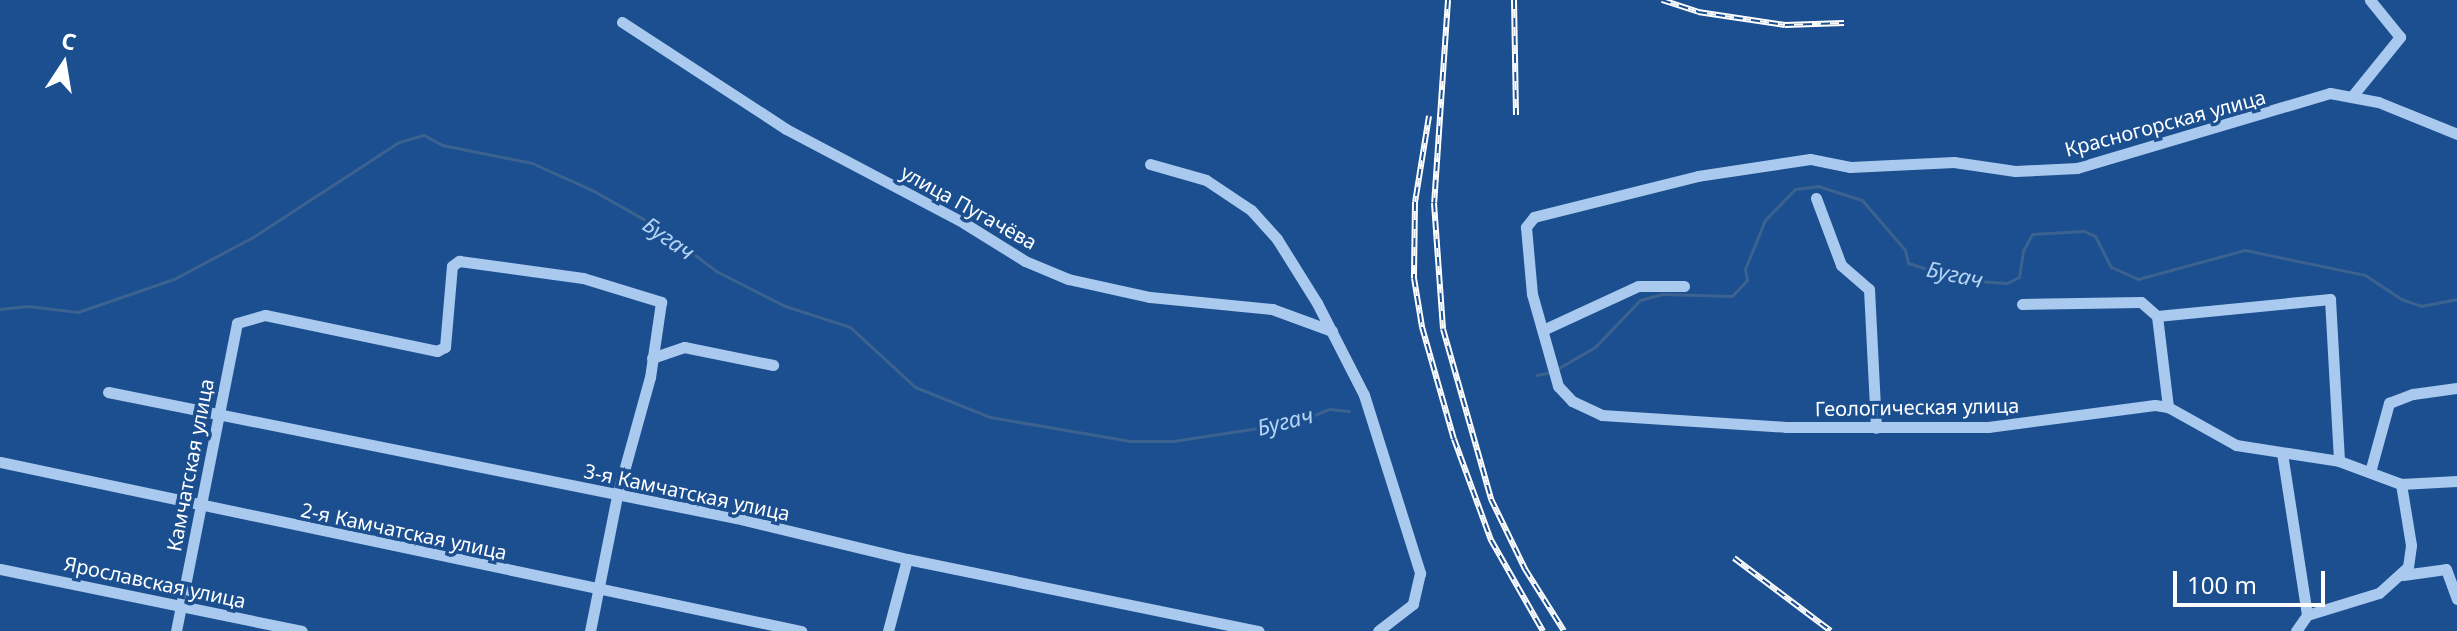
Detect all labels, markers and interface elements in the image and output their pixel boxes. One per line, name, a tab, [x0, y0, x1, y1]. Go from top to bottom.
north arrow	[24, 24, 104, 104]
text: С	[59, 24, 79, 57]
street label: Красногорская улица	[2062, 85, 2268, 161]
street label: улица Пугачёва	[897, 160, 1041, 254]
water label: Бугач	[638, 211, 700, 265]
water label: Бугач	[1925, 255, 1985, 293]
street label: Камчатская улица	[162, 377, 218, 553]
street label: Геологическая улица	[1815, 393, 2019, 421]
water label: Бугач	[1254, 401, 1316, 441]
street label: 3-я Камчатская улица	[582, 458, 792, 526]
street label: 2-я Камчатская улица	[299, 497, 509, 565]
street label: Ярославская улица	[62, 551, 248, 613]
scale bar	[2177, 555, 2329, 605]
text: 100 m	[2187, 568, 2257, 601]

